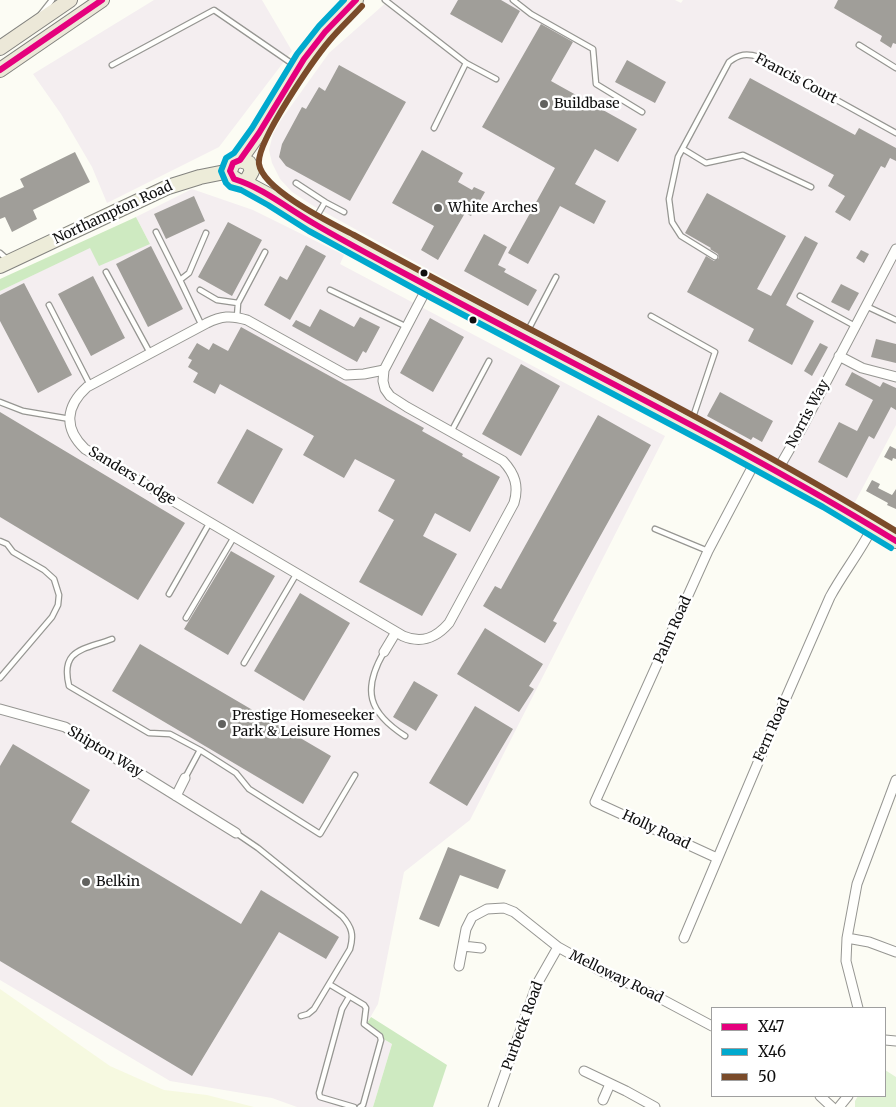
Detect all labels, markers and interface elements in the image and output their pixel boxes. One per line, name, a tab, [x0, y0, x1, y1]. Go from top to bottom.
street label: Francis Court	[752, 50, 840, 108]
place label: Buildbase	[554, 96, 620, 112]
marker: Buildbase	[538, 98, 550, 110]
street label: Northampton Road	[51, 178, 175, 248]
place label: White Arches	[448, 200, 538, 216]
marker: White Arches	[432, 202, 444, 214]
unlabelled marker	[419, 268, 429, 278]
unlabelled marker	[468, 315, 478, 325]
street label: Norris Way	[783, 377, 833, 451]
street label: Sanders Lodge	[85, 443, 179, 509]
street label: Palm Road	[651, 594, 695, 666]
street label: Fern Road	[750, 695, 794, 765]
place label: Prestige Homeseeker Park & Leisure Homes	[232, 708, 380, 740]
marker: Prestige Homeseeker Park & Leisure Homes	[216, 718, 228, 730]
street label: Shipton Way	[64, 723, 146, 781]
street label: Holly Road	[619, 807, 693, 853]
place label: Belkin	[96, 874, 140, 890]
marker: Belkin	[80, 876, 92, 888]
street label: Melloway Road	[566, 947, 666, 1007]
street label: Purbeck Road	[499, 979, 547, 1073]
legend	[711, 1007, 886, 1097]
text: X47	[758, 1017, 784, 1036]
text: X46	[758, 1042, 786, 1061]
text: 50	[758, 1067, 776, 1086]

